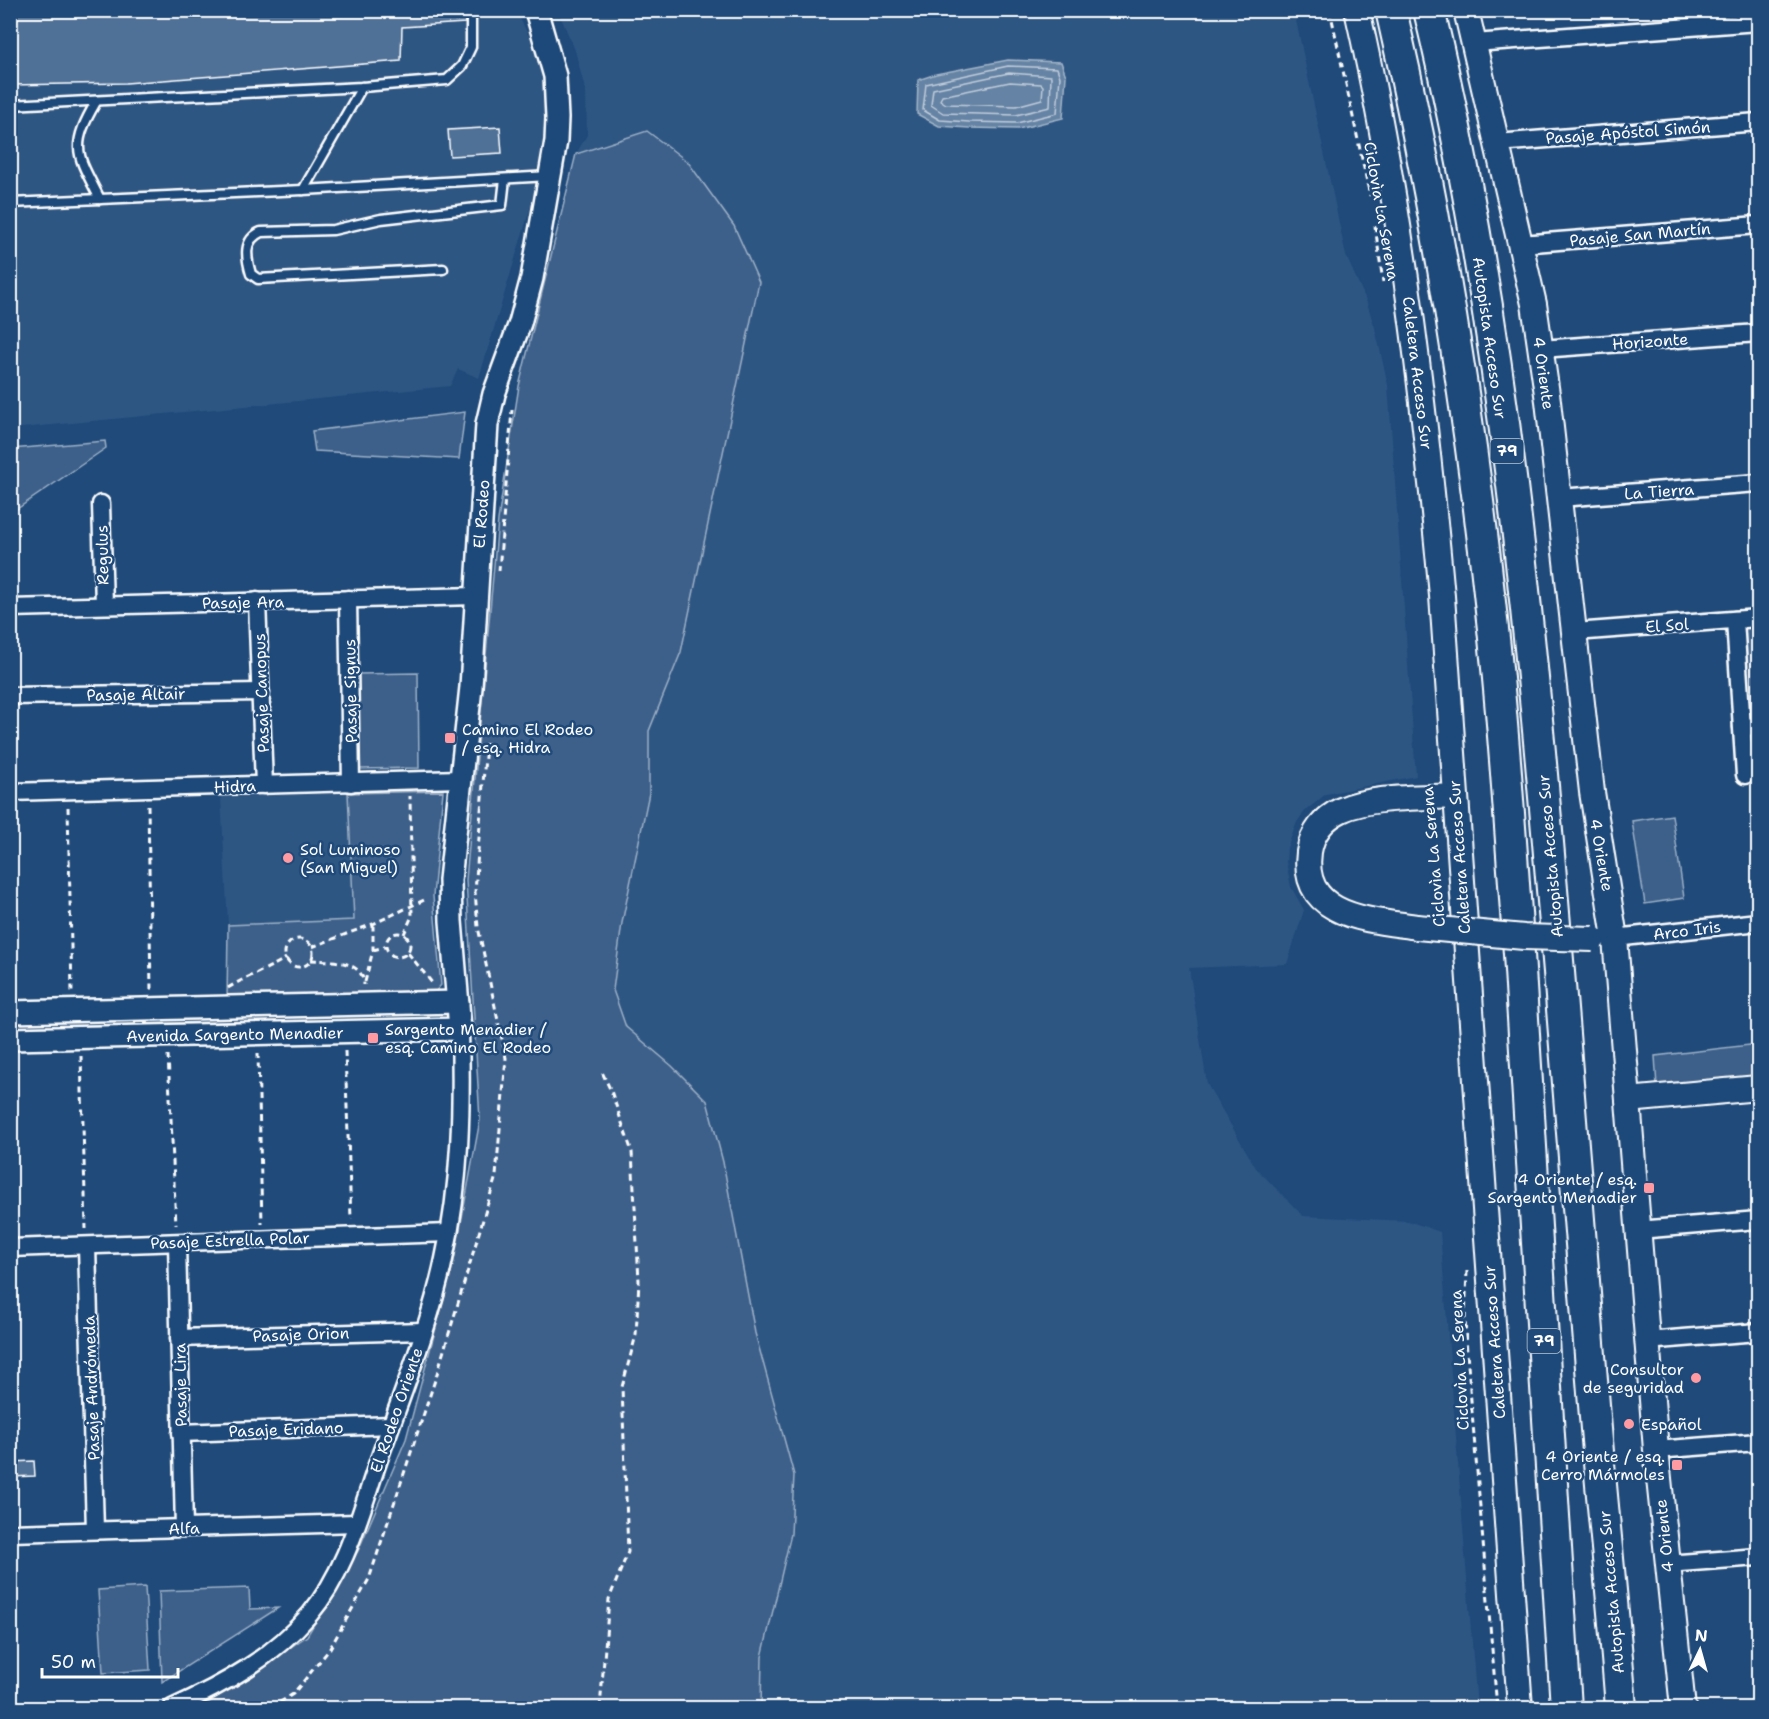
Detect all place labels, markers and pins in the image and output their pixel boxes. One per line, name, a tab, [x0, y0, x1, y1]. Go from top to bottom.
place label: Camino El Rodeo / esq. Hidra	[462, 719, 593, 758]
marker: Camino El Rodeo / esq. Hidra	[443, 731, 457, 745]
place label: Sol Luminoso (San Miguel)	[300, 839, 400, 878]
marker: Sol Luminoso (San Miguel)	[281, 851, 295, 865]
place label: Sargento Menadier / esq. Camino El Rodeo	[385, 1019, 551, 1058]
marker: Sargento Menadier / esq. Camino El Rodeo	[366, 1031, 380, 1045]
place label: 4 Oriente / esq. Sargento Menadier	[1488, 1169, 1637, 1208]
marker: 4 Oriente / esq. Sargento Menadier	[1642, 1181, 1656, 1195]
place label: Consultor de seguridad	[1583, 1359, 1684, 1398]
marker: Consultor de seguridad	[1689, 1371, 1703, 1385]
place label: Español	[1641, 1414, 1702, 1435]
marker: Español	[1622, 1417, 1636, 1431]
place label: 4 Oriente / esq. Cerro Mármoles	[1541, 1446, 1665, 1485]
marker: 4 Oriente / esq. Cerro Mármoles	[1670, 1458, 1684, 1472]

